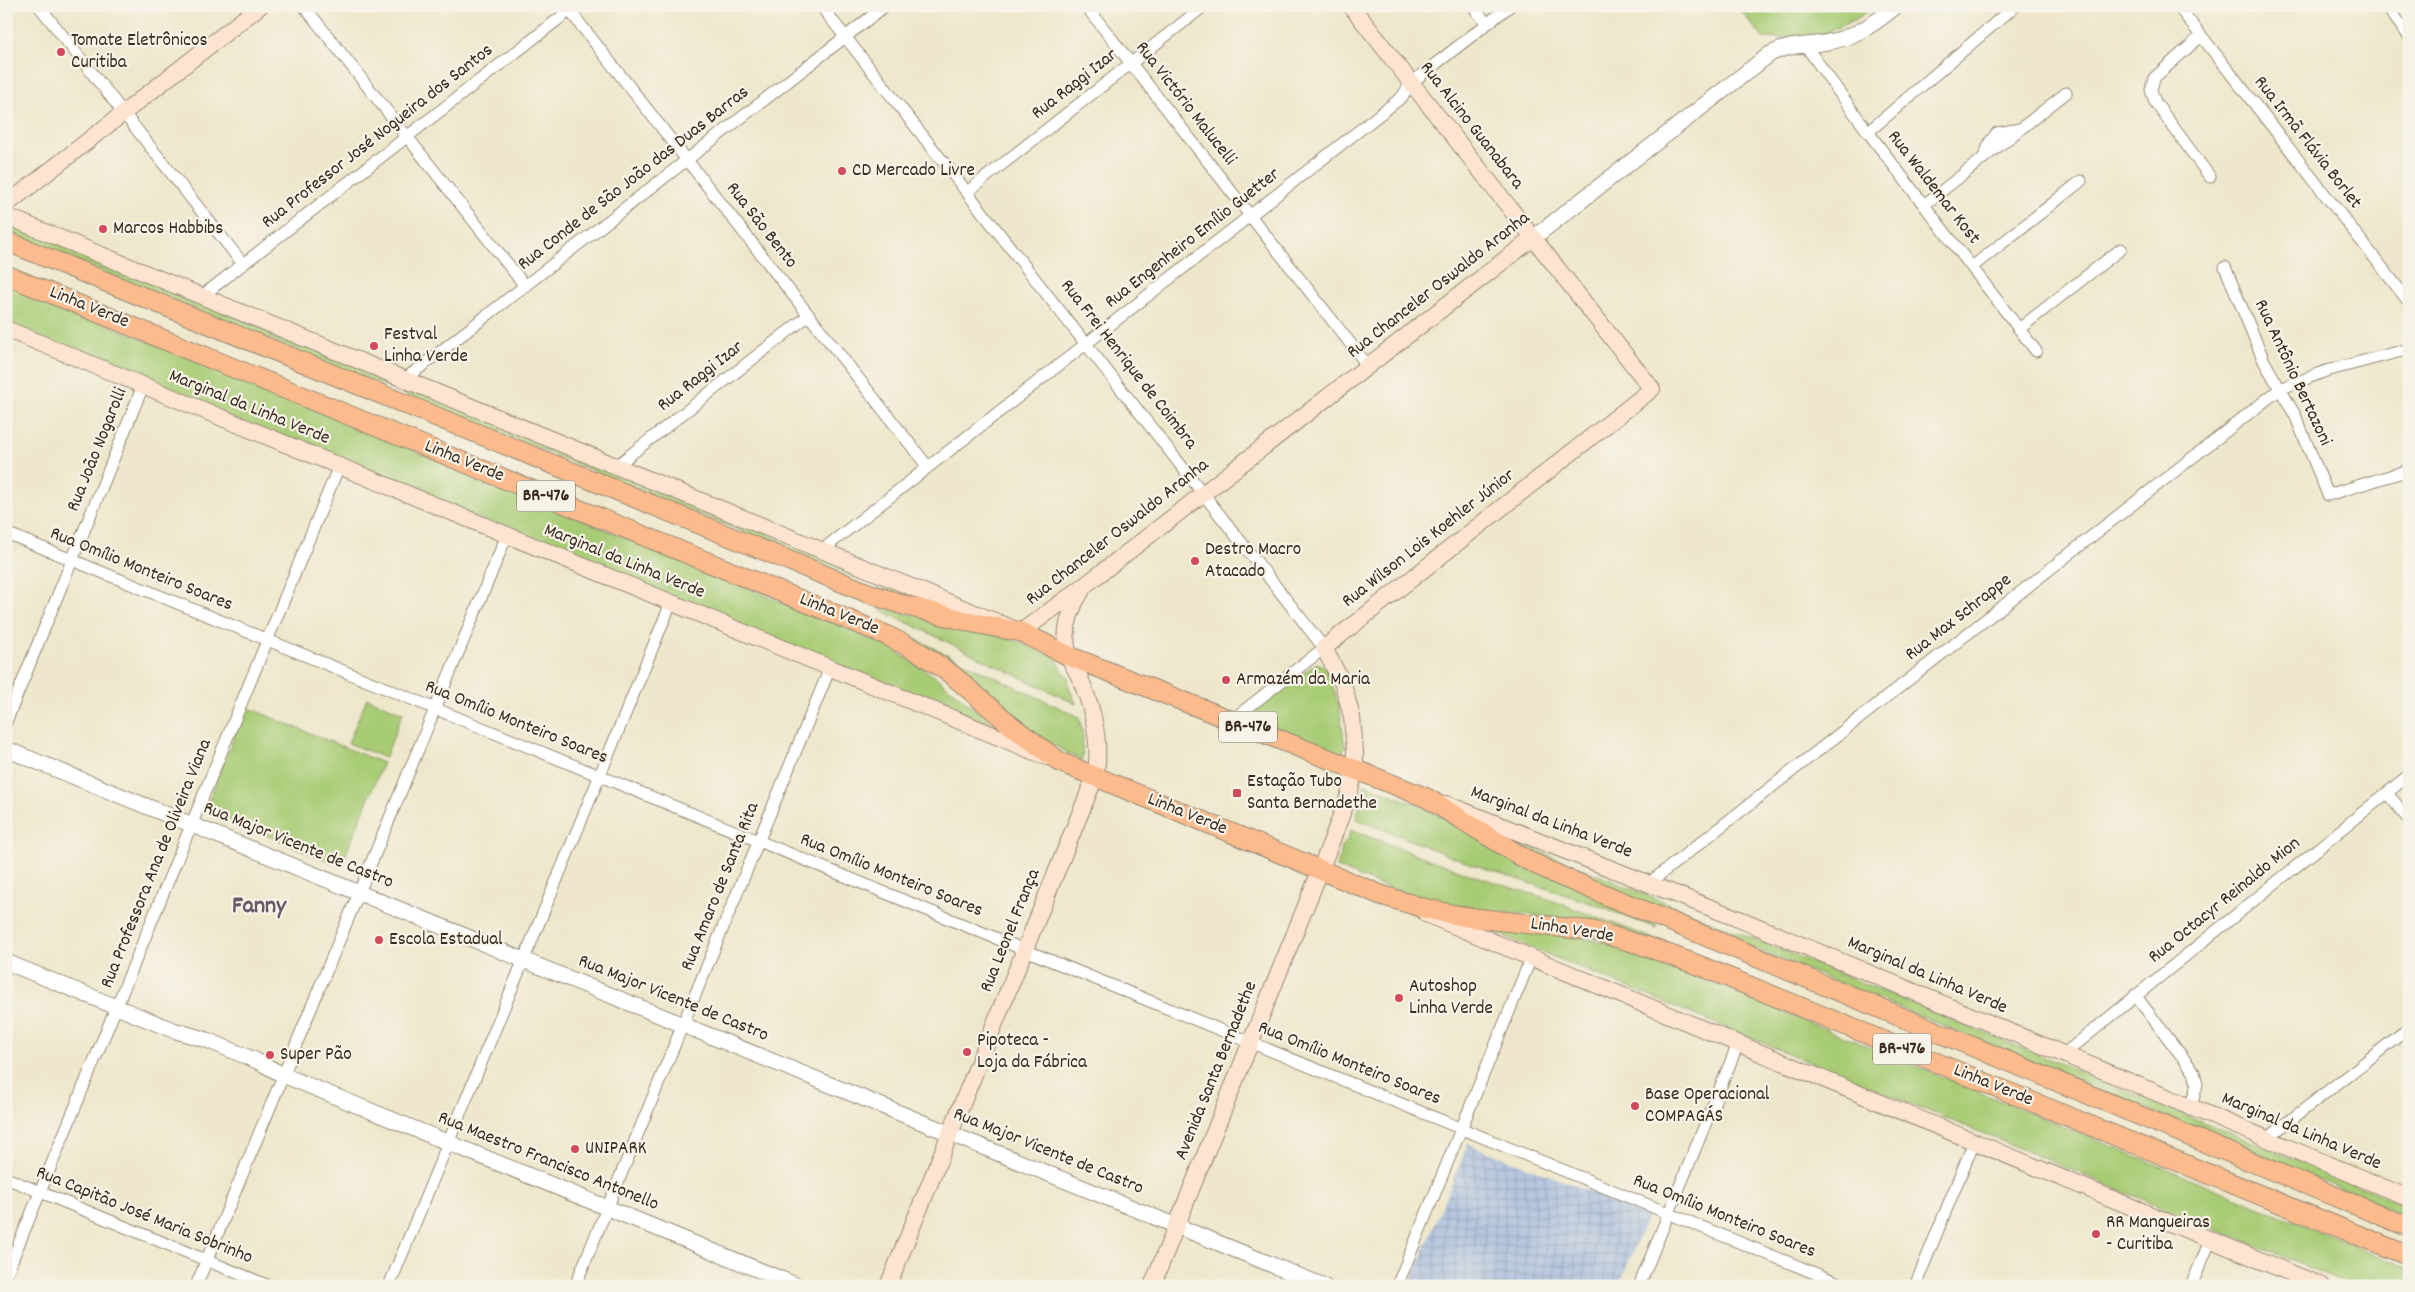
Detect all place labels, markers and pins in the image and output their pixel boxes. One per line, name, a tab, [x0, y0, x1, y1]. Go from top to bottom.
place label: Tomate Eletrônicos Curitiba	[71, 28, 207, 77]
marker: Tomate Eletrônicos Curitiba	[55, 46, 67, 58]
place label: CD Mercado Livre	[852, 158, 975, 185]
marker: CD Mercado Livre	[836, 165, 848, 177]
place label: Marcos Habbibs	[113, 216, 223, 243]
marker: Marcos Habbibs	[97, 223, 109, 235]
place label: Festval Linha Verde	[384, 322, 468, 371]
marker: Festval Linha Verde	[368, 340, 380, 352]
place label: Destro Macro Atacado	[1205, 537, 1301, 586]
marker: Destro Macro Atacado	[1189, 555, 1201, 567]
place label: Armazém da Maria	[1236, 667, 1371, 694]
marker: Armazém da Maria	[1220, 674, 1232, 686]
place label: Estação Tubo Santa Bernadethe	[1247, 769, 1377, 818]
marker: Estação Tubo Santa Bernadethe	[1231, 787, 1243, 799]
place label: Escola Estadual	[389, 927, 503, 954]
marker: Escola Estadual	[373, 934, 385, 946]
place label: Autoshop Linha Verde	[1409, 974, 1493, 1023]
marker: Autoshop Linha Verde	[1393, 992, 1405, 1004]
place label: Pipoteca - Loja da Fábrica	[977, 1028, 1088, 1077]
place label: Super Pão	[280, 1042, 352, 1069]
marker: Pipoteca - Loja da Fábrica	[961, 1046, 973, 1058]
marker: Super Pão	[264, 1049, 276, 1061]
place label: Base Operacional COMPAGÁS	[1645, 1082, 1770, 1131]
marker: Base Operacional COMPAGÁS	[1629, 1100, 1641, 1112]
place label: UNIPARK	[585, 1136, 647, 1163]
marker: UNIPARK	[569, 1143, 581, 1155]
place label: RR Mangueiras - Curitiba	[2106, 1210, 2210, 1259]
marker: RR Mangueiras - Curitiba	[2090, 1228, 2102, 1240]

